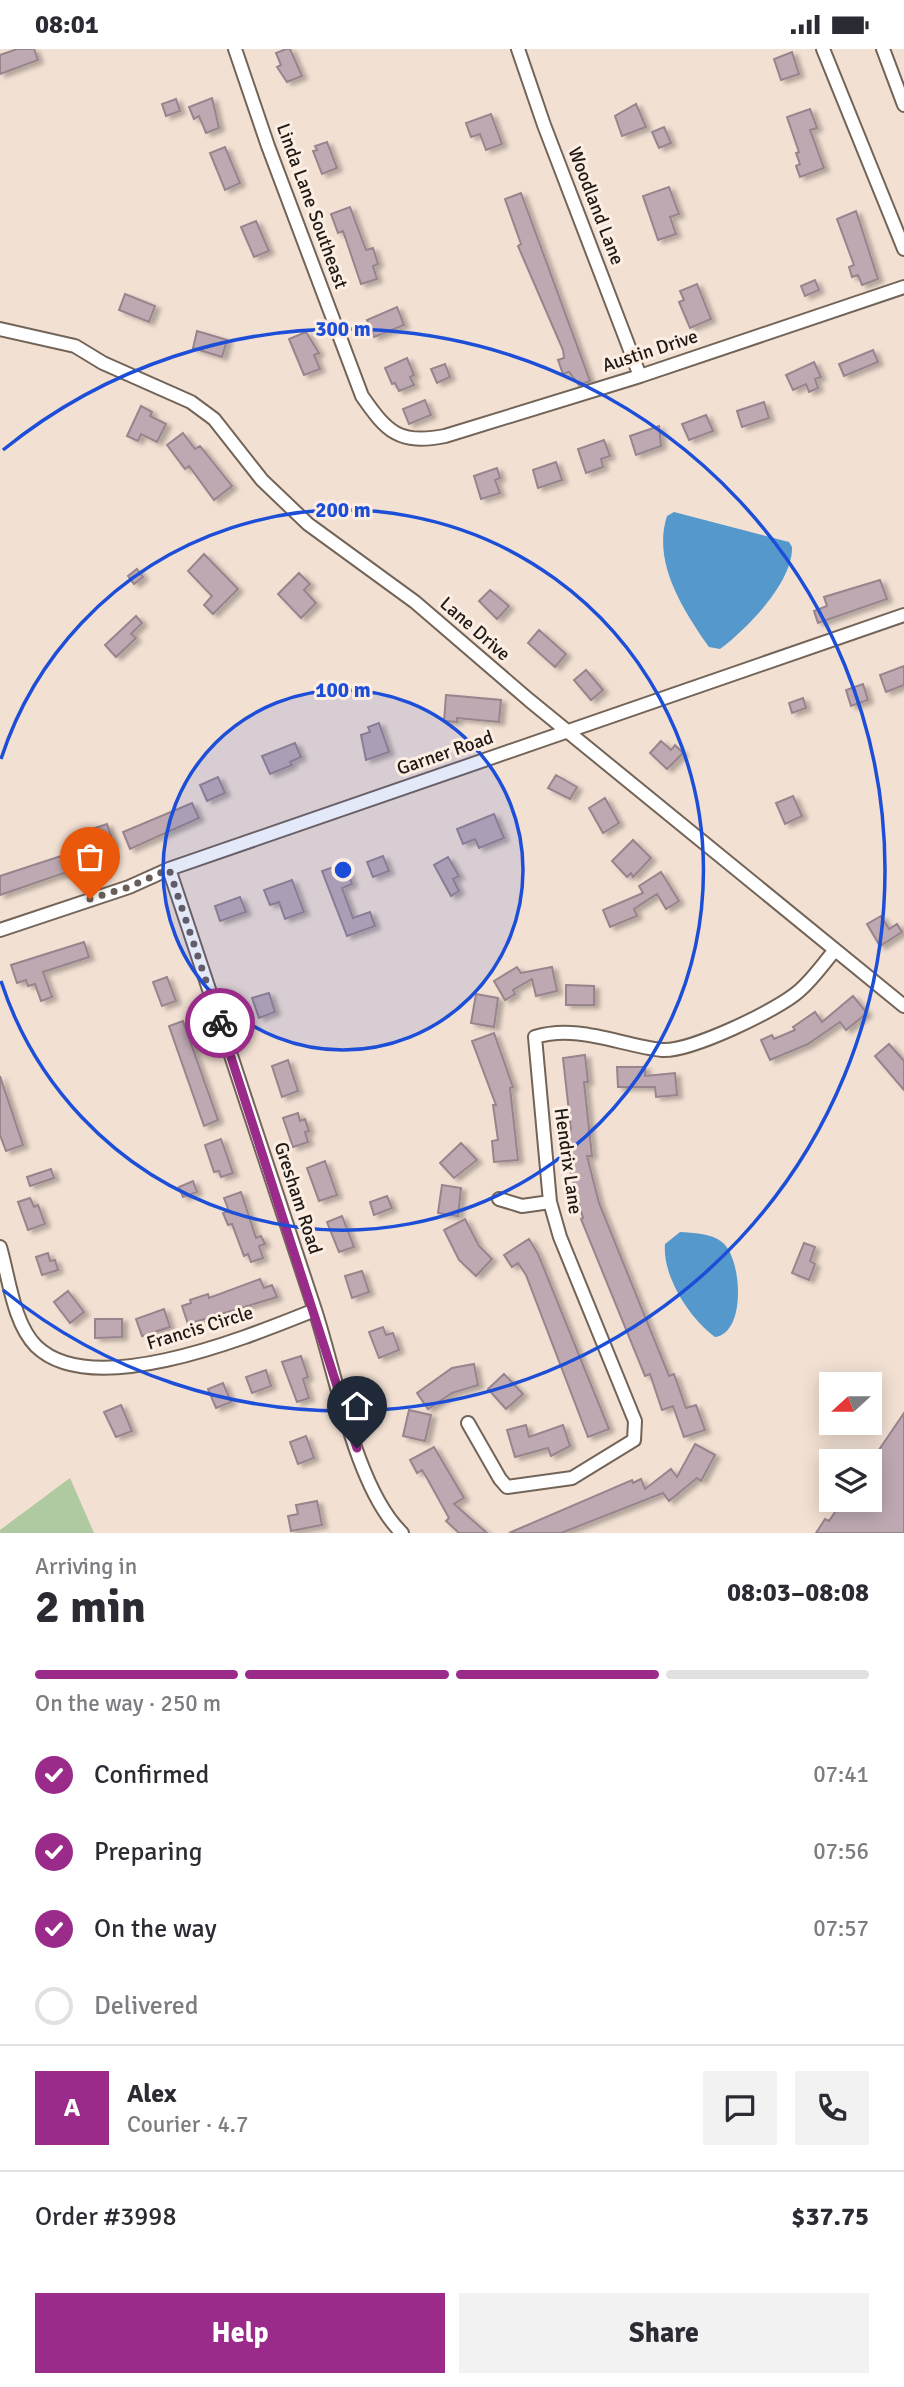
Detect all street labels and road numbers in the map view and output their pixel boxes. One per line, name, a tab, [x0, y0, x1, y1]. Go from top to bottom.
street label: Linda Lane Southeast	[271, 120, 353, 292]
street label: Woodland Lane	[563, 144, 629, 268]
street label: Austin Drive	[599, 324, 701, 378]
street label: Lane Drive	[435, 592, 515, 666]
street label: Garner Road	[394, 725, 496, 781]
street label: Hendrix Lane	[549, 1106, 587, 1216]
street label: Gresham Road	[269, 1139, 327, 1257]
street label: Francis Circle	[144, 1300, 256, 1356]

